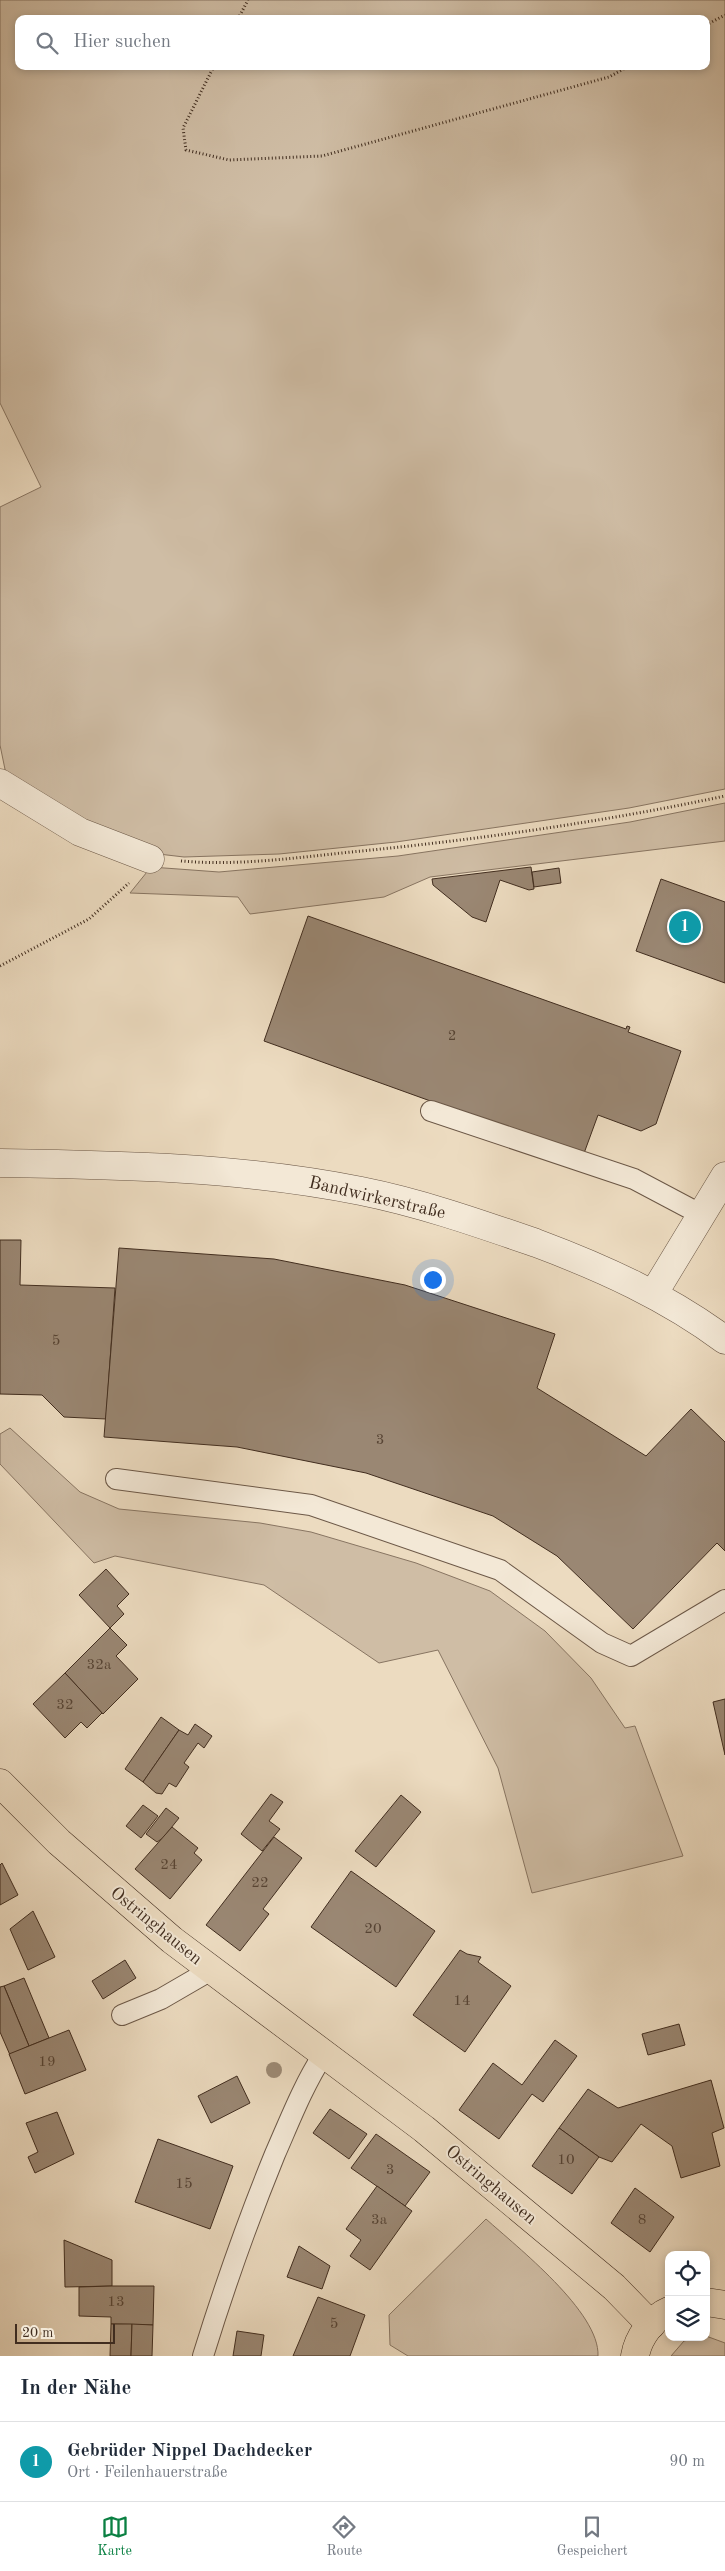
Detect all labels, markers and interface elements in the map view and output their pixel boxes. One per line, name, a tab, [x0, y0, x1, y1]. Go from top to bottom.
search box	[15, 15, 710, 70]
icon: search	[33, 29, 61, 57]
text: Hier suchen	[73, 33, 171, 52]
pin: 1	[669, 908, 701, 946]
house number: 2	[448, 1029, 456, 1044]
street label: Bandwirkerstraße	[307, 1174, 447, 1222]
your location	[420, 1267, 446, 1293]
house number: 5	[52, 1334, 60, 1349]
house number: 3	[376, 1433, 384, 1448]
house number: 32a	[87, 1658, 112, 1673]
house number: 32	[56, 1698, 74, 1713]
house number: 24	[160, 1858, 178, 1873]
house number: 22	[251, 1876, 269, 1891]
street label: Ostringhausen	[107, 1884, 206, 1969]
house number: 20	[364, 1922, 382, 1937]
house number: 14	[453, 1994, 471, 2009]
house number: 19	[38, 2055, 56, 2070]
street label: Ostringhausen	[442, 2142, 540, 2228]
house number: 10	[557, 2153, 575, 2168]
house number: 3	[386, 2163, 394, 2178]
house number: 15	[175, 2177, 193, 2192]
house number: 3a	[371, 2213, 388, 2228]
house number: 8	[638, 2213, 646, 2228]
map controls	[665, 2251, 710, 2341]
button: locate	[665, 2251, 710, 2296]
house number: 13	[107, 2295, 125, 2310]
button: layers	[665, 2296, 710, 2341]
house number: 5	[330, 2317, 338, 2332]
scale bar	[15, 2321, 115, 2344]
text: 20 m	[22, 2326, 53, 2340]
text: In der Nähe	[20, 2378, 131, 2399]
text: Gebrüder Nippel Dachdecker	[67, 2442, 312, 2461]
text: 1	[31, 2454, 41, 2470]
text: 90 m	[669, 2454, 705, 2470]
text: Ort · Feilenhauerstraße	[67, 2465, 227, 2481]
tab: Karte	[97, 2513, 132, 2560]
tab: Route	[326, 2513, 362, 2560]
tab: Gespeichert	[557, 2513, 628, 2560]

